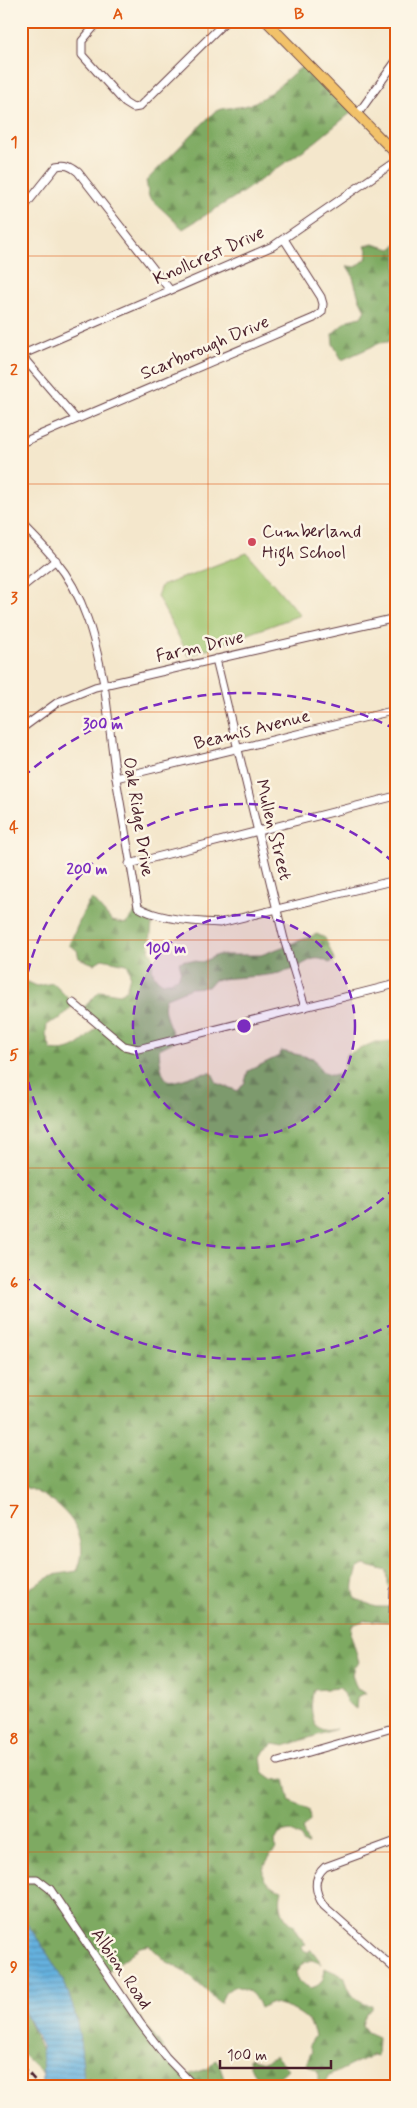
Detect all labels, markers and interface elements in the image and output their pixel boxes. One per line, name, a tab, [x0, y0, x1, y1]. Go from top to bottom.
text: A	[113, 4, 123, 25]
text: B	[294, 4, 304, 25]
text: 1	[10, 132, 18, 153]
street label: Knollcrest Drive	[150, 221, 268, 291]
street label: Scarborough Drive	[137, 310, 273, 386]
text: 2	[10, 360, 18, 381]
place label: Cumberland High School	[262, 520, 361, 567]
marker: Cumberland High School	[246, 536, 258, 548]
text: 3	[10, 588, 18, 609]
street label: Farm Drive	[154, 625, 246, 669]
street label: Beamis Avenue	[192, 704, 313, 756]
text: 300 m	[83, 715, 123, 735]
street label: Oak Ridge Drive	[117, 755, 159, 879]
street label: Mullen Street	[249, 777, 297, 883]
text: 4	[9, 817, 19, 838]
text: 200 m	[67, 860, 108, 880]
text: 100 m	[146, 939, 186, 959]
centre of rings	[235, 1017, 253, 1035]
text: 5	[9, 1045, 19, 1066]
text: 6	[10, 1273, 18, 1294]
text: 7	[9, 1501, 19, 1522]
text: 8	[9, 1729, 19, 1750]
street label: Albion Road	[85, 1924, 157, 2014]
text: 9	[10, 1957, 18, 1978]
scale bar	[220, 2038, 331, 2070]
text: 100 m	[227, 2046, 267, 2066]

